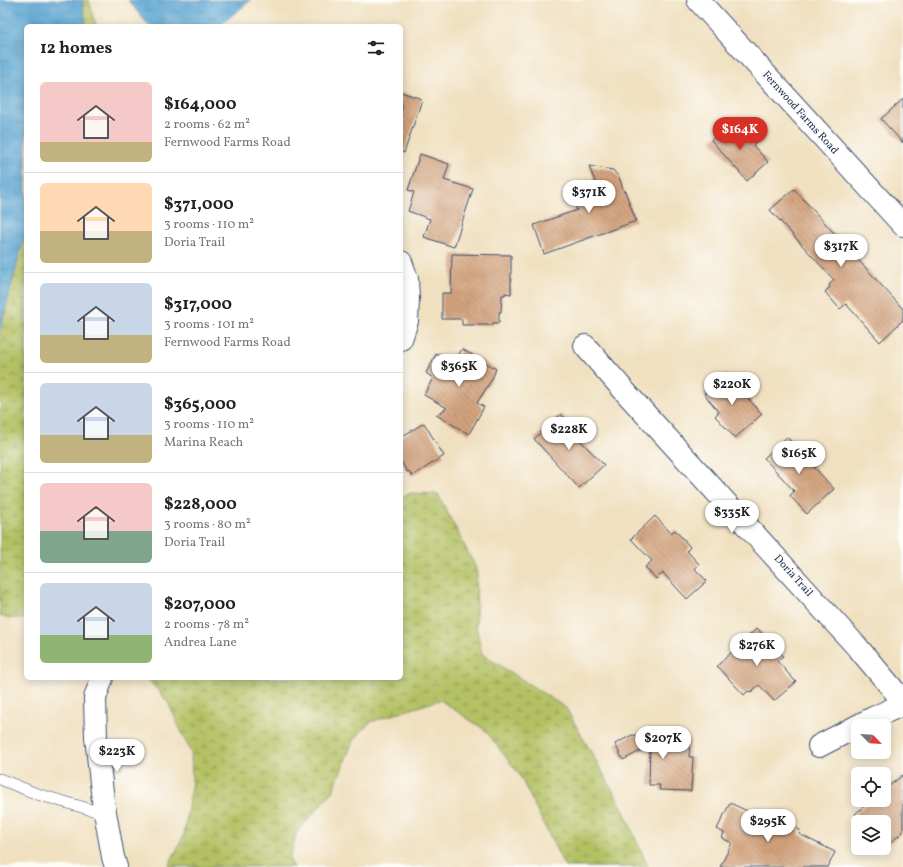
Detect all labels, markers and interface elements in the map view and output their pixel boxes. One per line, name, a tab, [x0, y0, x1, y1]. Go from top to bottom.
text: 12 homes	[40, 37, 112, 60]
icon: filters	[365, 37, 387, 59]
street label: Fernwood Farms Road	[759, 68, 841, 158]
text: $164,000	[164, 93, 236, 116]
icon: home	[72, 98, 120, 146]
text: 2 rooms · 62 m²	[164, 116, 250, 134]
pin: $164K	[712, 117, 768, 151]
text: $164K	[722, 121, 758, 139]
text: Fernwood Farms Road	[164, 134, 291, 152]
pin: $371K	[561, 180, 617, 214]
text: $371K	[572, 184, 606, 202]
text: $371,000	[164, 193, 234, 216]
icon: home	[72, 199, 120, 247]
text: 3 rooms · 110 m²	[164, 216, 254, 234]
text: Doria Trail	[164, 234, 225, 252]
pin: $317K	[813, 234, 869, 268]
text: $317K	[824, 238, 858, 256]
text: $317,000	[164, 293, 232, 316]
icon: home	[72, 299, 120, 347]
text: 3 rooms · 101 m²	[164, 316, 254, 334]
text: Fernwood Farms Road	[164, 334, 291, 352]
pin: $365K	[431, 354, 487, 388]
text: $365K	[441, 358, 477, 376]
pin: $220K	[704, 372, 760, 406]
text: $220K	[713, 376, 751, 394]
text: $365,000	[164, 393, 236, 416]
icon: home	[72, 399, 120, 447]
text: 3 rooms · 110 m²	[164, 416, 254, 434]
pin: $228K	[541, 417, 597, 451]
text: $228K	[550, 421, 588, 439]
text: Marina Reach	[164, 434, 243, 452]
pin: $165K	[771, 441, 827, 475]
text: $165K	[781, 445, 817, 463]
text: $228,000	[164, 493, 237, 516]
icon: home	[72, 499, 120, 547]
pin: $335K	[704, 500, 760, 534]
text: $335K	[714, 504, 750, 522]
text: 3 rooms · 80 m²	[164, 516, 251, 534]
text: Doria Trail	[164, 534, 225, 552]
street label: Doria Trail	[770, 552, 816, 600]
text: $207,000	[164, 593, 236, 616]
icon: home	[72, 599, 120, 647]
text: 2 rooms · 78 m²	[164, 616, 249, 634]
pin: $276K	[729, 633, 785, 667]
text: Andrea Lane	[164, 634, 237, 652]
text: $276K	[739, 637, 775, 655]
north arrow	[851, 719, 891, 759]
map controls	[851, 719, 891, 855]
pin: $207K	[635, 726, 691, 760]
text: $207K	[644, 730, 682, 748]
pin: $223K	[89, 739, 145, 773]
text: $223K	[99, 743, 135, 761]
button: locate	[851, 767, 891, 807]
pin: $295K	[740, 809, 796, 843]
text: $295K	[750, 813, 786, 831]
button: layers	[851, 815, 891, 855]

